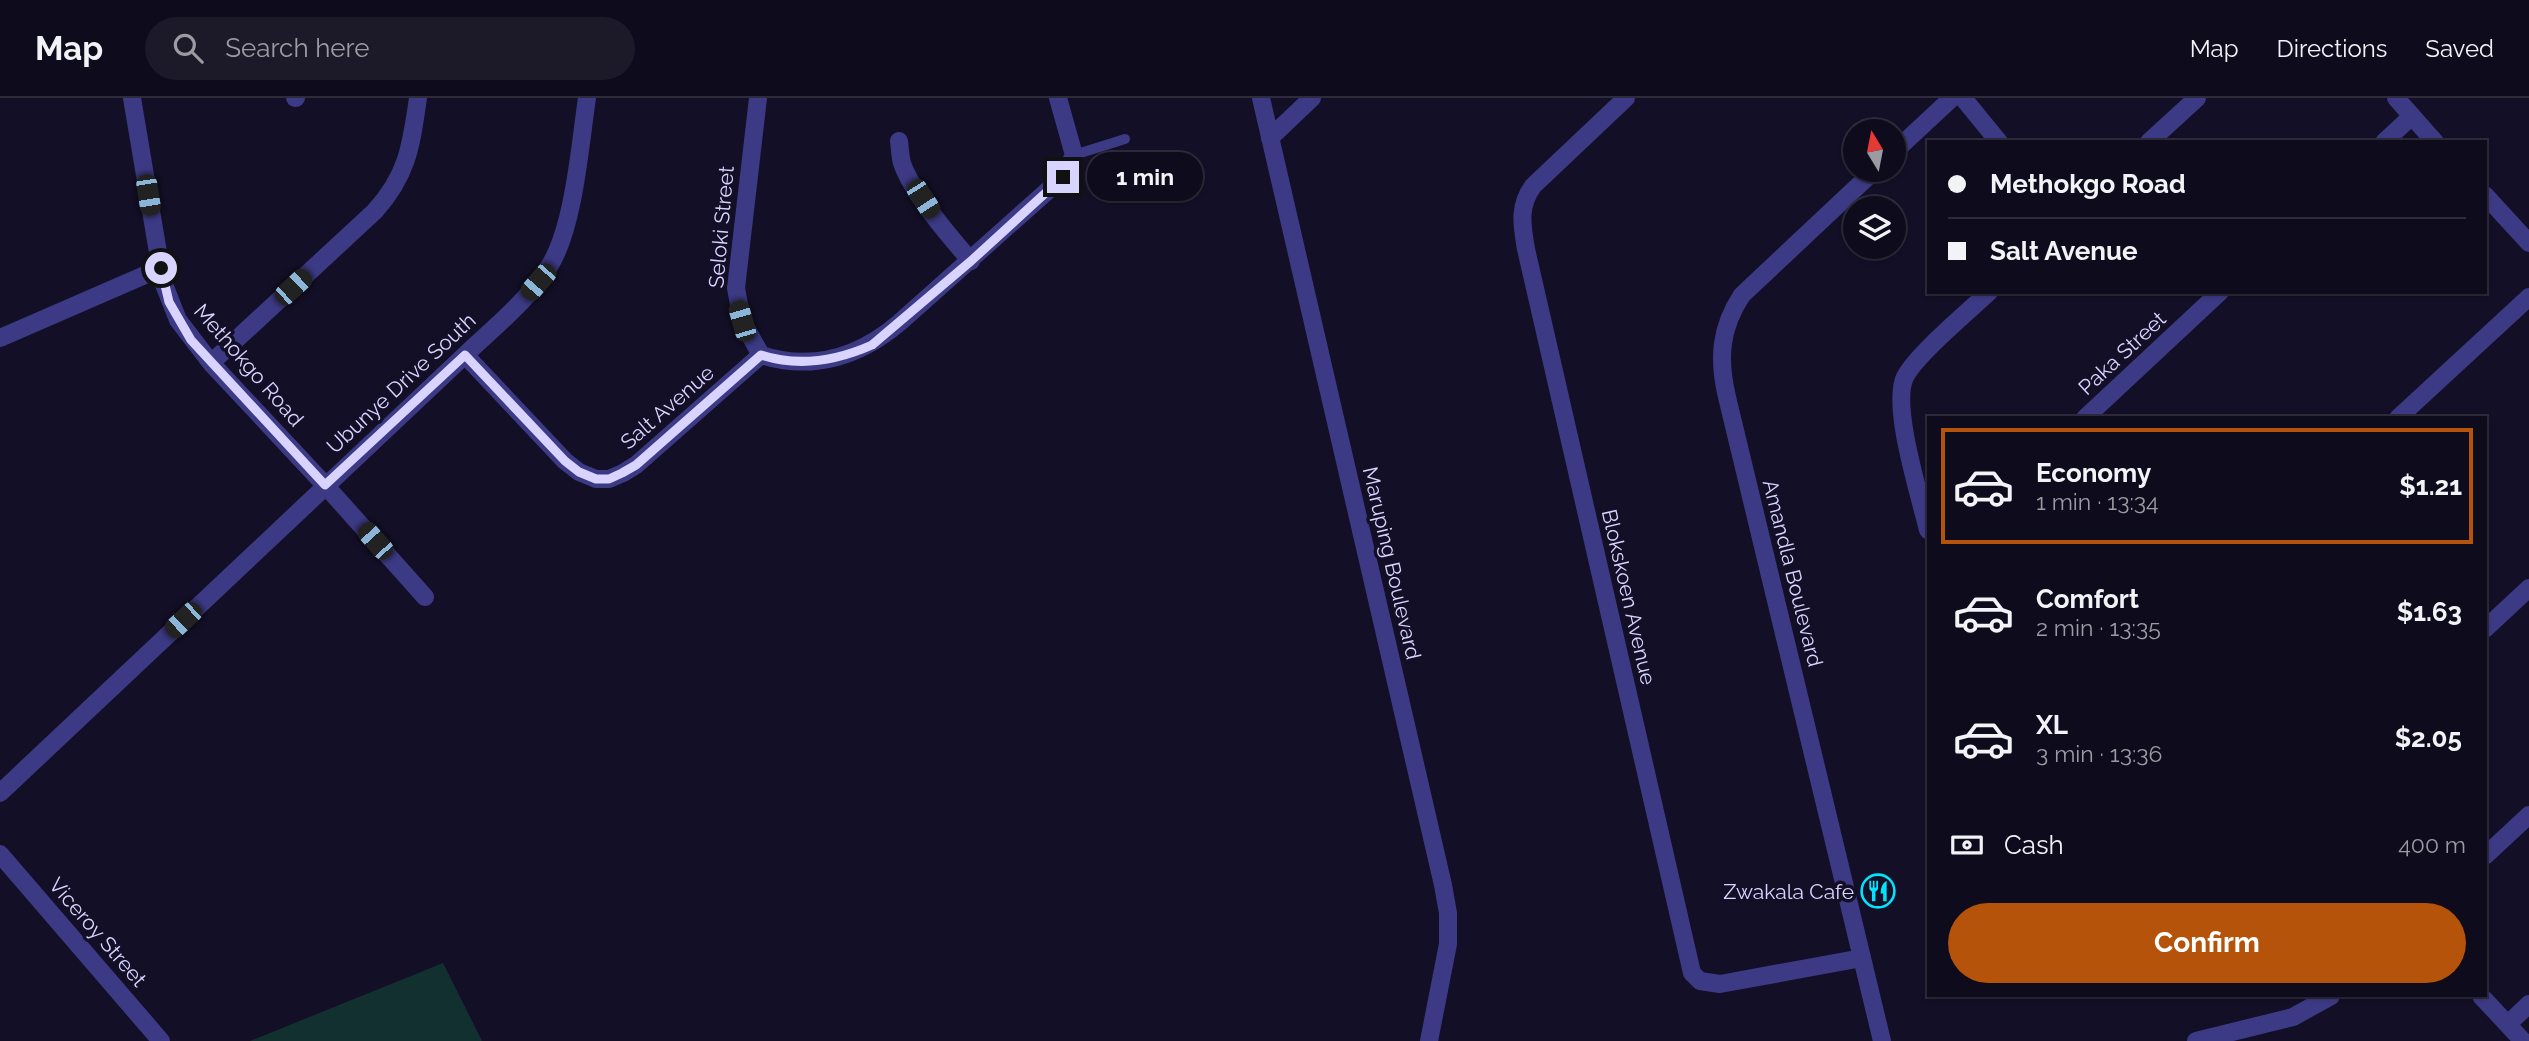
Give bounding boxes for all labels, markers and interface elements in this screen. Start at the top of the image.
search box [145,17,635,80]
text: Map [35,29,103,68]
icon: search [169,29,207,67]
text: Search here [225,33,370,63]
text: Map [2190,34,2239,63]
text: Directions [2277,34,2387,63]
text: Saved [2425,34,2494,63]
north arrow [1843,119,1906,182]
map controls [1843,119,1906,259]
callout: 1 min [1088,153,1203,202]
route end [1047,161,1079,193]
text: 1 min [1116,163,1174,190]
street label: Seloki Street [703,165,739,289]
text: Methokgo Road [1990,169,2186,199]
car [135,173,162,217]
car [903,176,944,222]
button: layers [1843,196,1906,259]
text: Salt Avenue [1990,236,2138,266]
route start [145,252,177,284]
car [517,259,560,305]
car [271,265,316,309]
car [727,298,758,344]
street label: Methokgo Road [189,299,309,431]
street label: Paka Street [2073,306,2171,400]
street label: Ubunye Drive South [321,308,481,458]
street label: Salt Avenue [615,360,719,454]
icon: car [1952,455,2015,518]
text: Economy [2036,458,2151,488]
street label: Maruping Boulevard [1358,464,1426,662]
text: $1.21 [2399,471,2462,501]
street label: Amandla Boulevard [1758,477,1828,669]
text: 1 min · 13:34 [2036,488,2159,515]
street label: Blokskoen Avenue [1597,507,1661,687]
car [354,518,397,564]
icon: car [1952,581,2015,644]
text: Comfort [2036,584,2139,614]
text: $1.63 [2397,597,2462,627]
car [161,598,206,642]
text: 2 min · 13:35 [2036,614,2161,641]
icon: car [1952,707,2015,770]
text: XL [2036,710,2068,740]
text: $2.05 [2395,723,2462,753]
text: 3 min · 13:36 [2036,740,2162,767]
icon: cash [1948,826,1986,864]
text: Cash [2004,830,2064,860]
text: 400 m [2398,831,2466,858]
street label: Viceroy Street [44,872,152,992]
restaurant icon: Zwakala Cafe [1859,872,1897,910]
place label: Zwakala Cafe [1723,879,1854,904]
button: Confirm [1948,903,2466,983]

